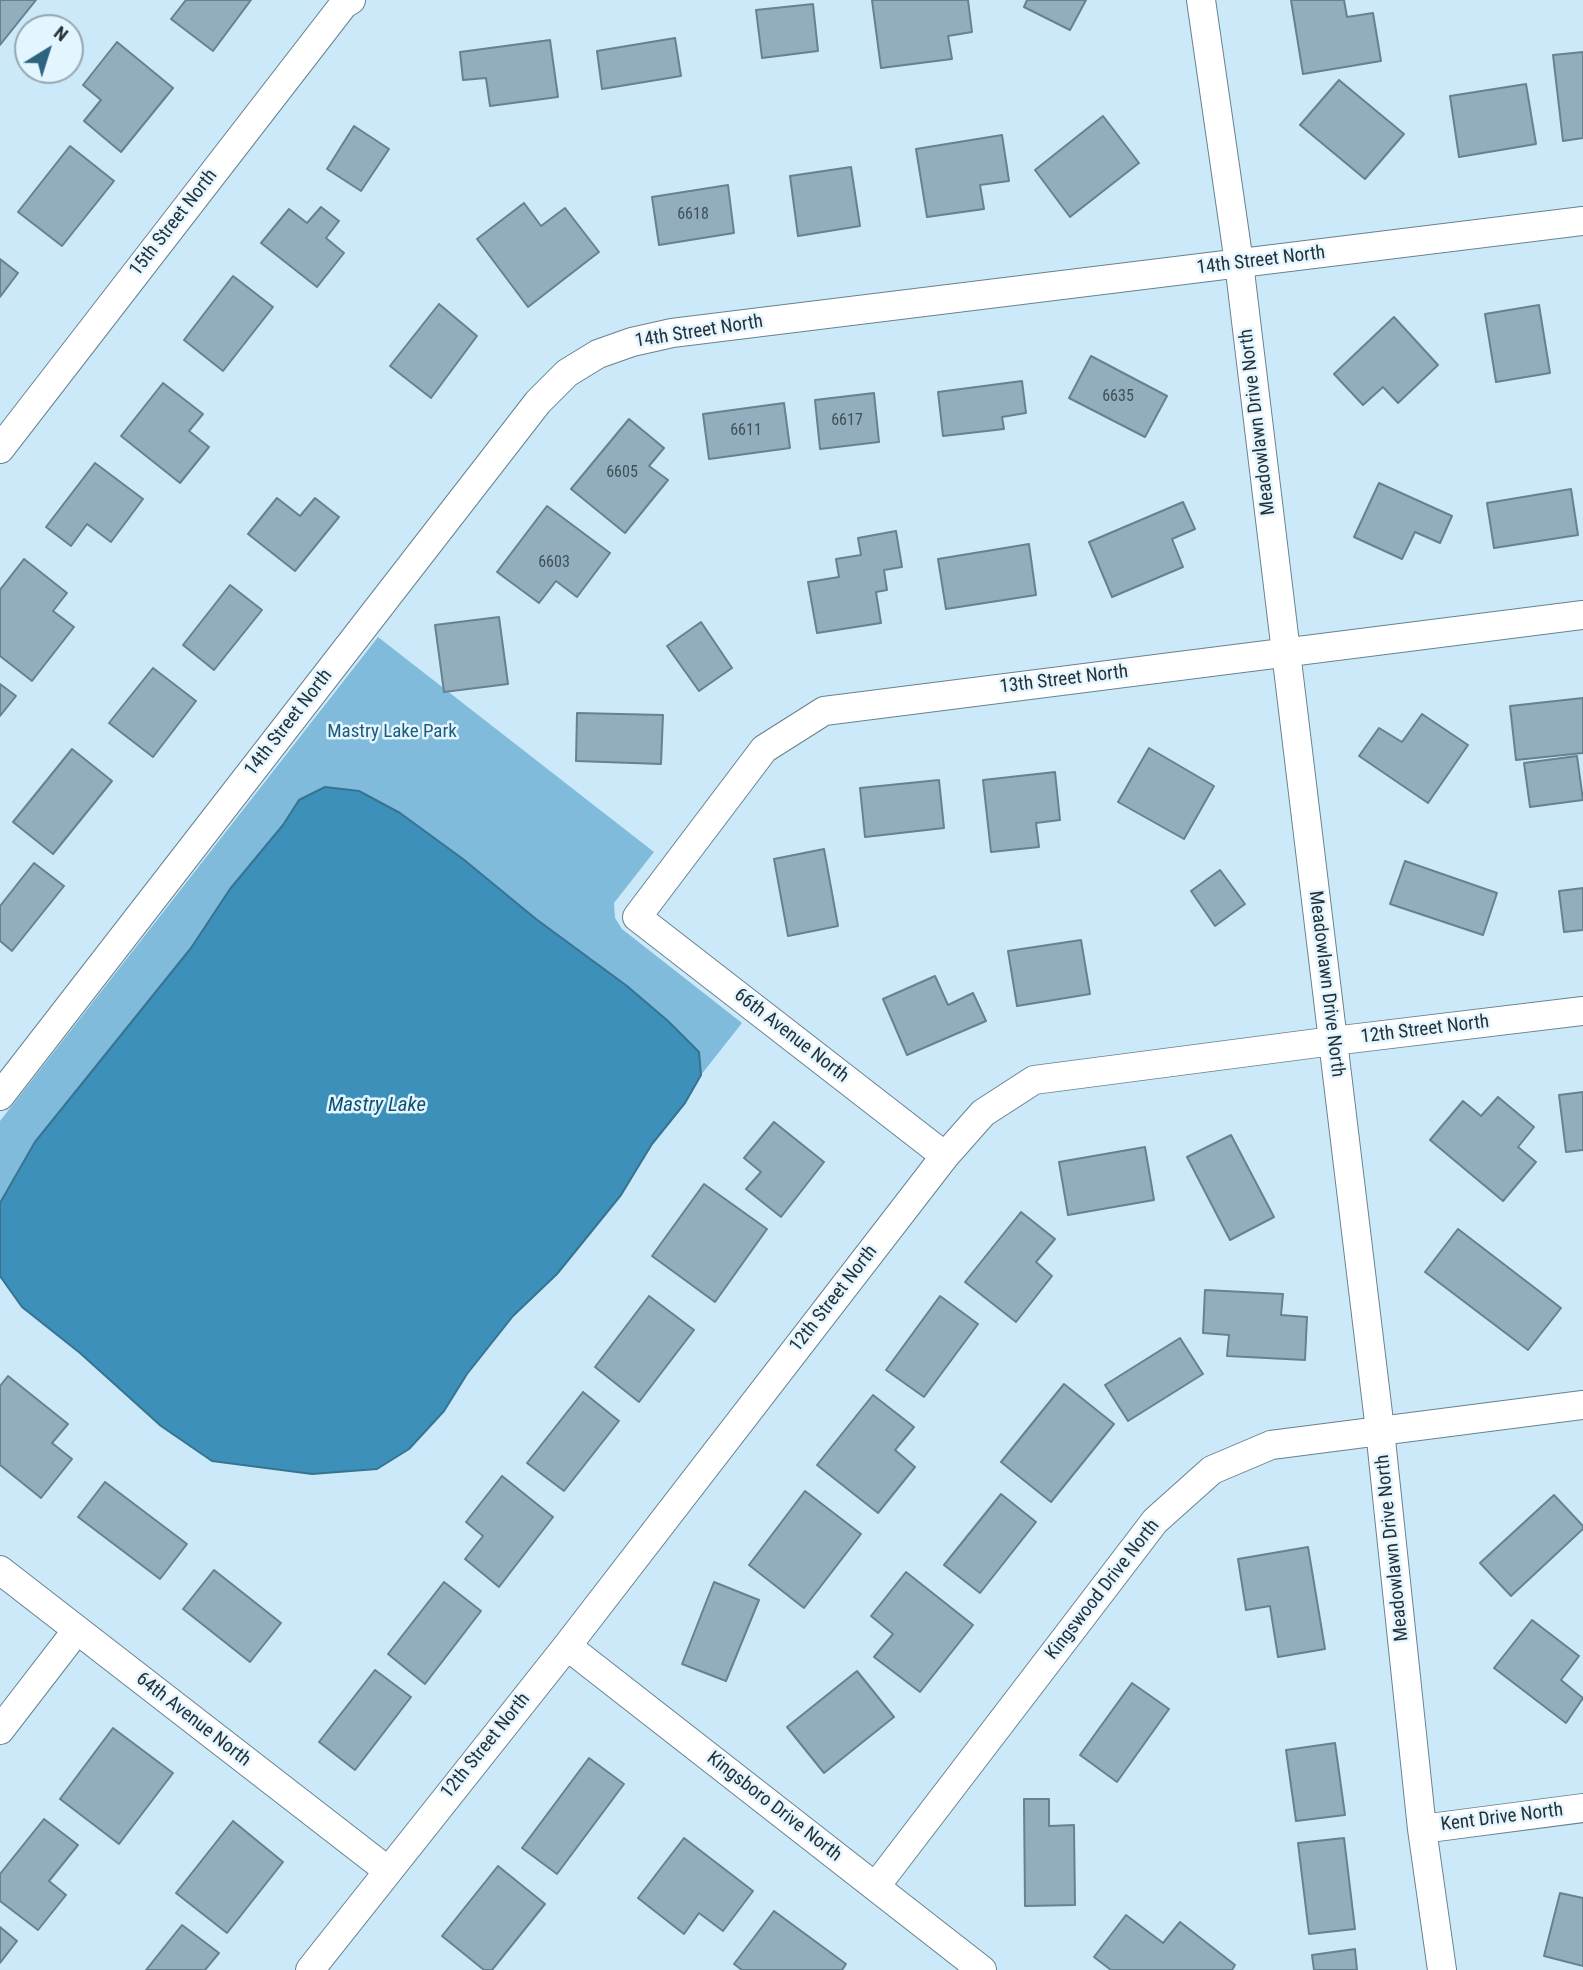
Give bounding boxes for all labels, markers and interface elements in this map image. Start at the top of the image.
north arrow [14,14,84,84]
text: N [49,21,73,46]
street label: 15th Street North [125,165,223,281]
house number: 6618 [677,205,709,225]
street label: 14th Street North [1196,242,1326,280]
street label: 14th Street North [633,311,765,353]
street label: Meadowlawn Drive North [1235,327,1281,517]
house number: 6635 [1102,387,1134,407]
house number: 6617 [831,411,863,431]
house number: 6611 [730,421,762,441]
house number: 6605 [606,463,638,483]
house number: 6603 [538,553,570,573]
street label: 13th Street North [999,661,1129,699]
street label: 14th Street North [240,665,338,781]
park label: Mastry Lake Park [327,721,457,743]
street label: Meadowlawn Drive North [1303,889,1349,1079]
street label: 66th Avenue North [729,984,853,1088]
street label: 12th Street North [1360,1011,1490,1049]
water label: Mastry Lake [328,1093,426,1119]
street label: 12th Street North [785,1241,883,1357]
street label: Meadowlawn Drive North [1372,1453,1414,1643]
street label: Kingswood Drive North [1041,1515,1165,1665]
street label: 64th Avenue North [131,1668,255,1772]
street label: 12th Street North [436,1689,536,1803]
street label: Kingsboro Drive North [702,1747,846,1867]
street label: Kent Drive North [1440,1799,1564,1837]

